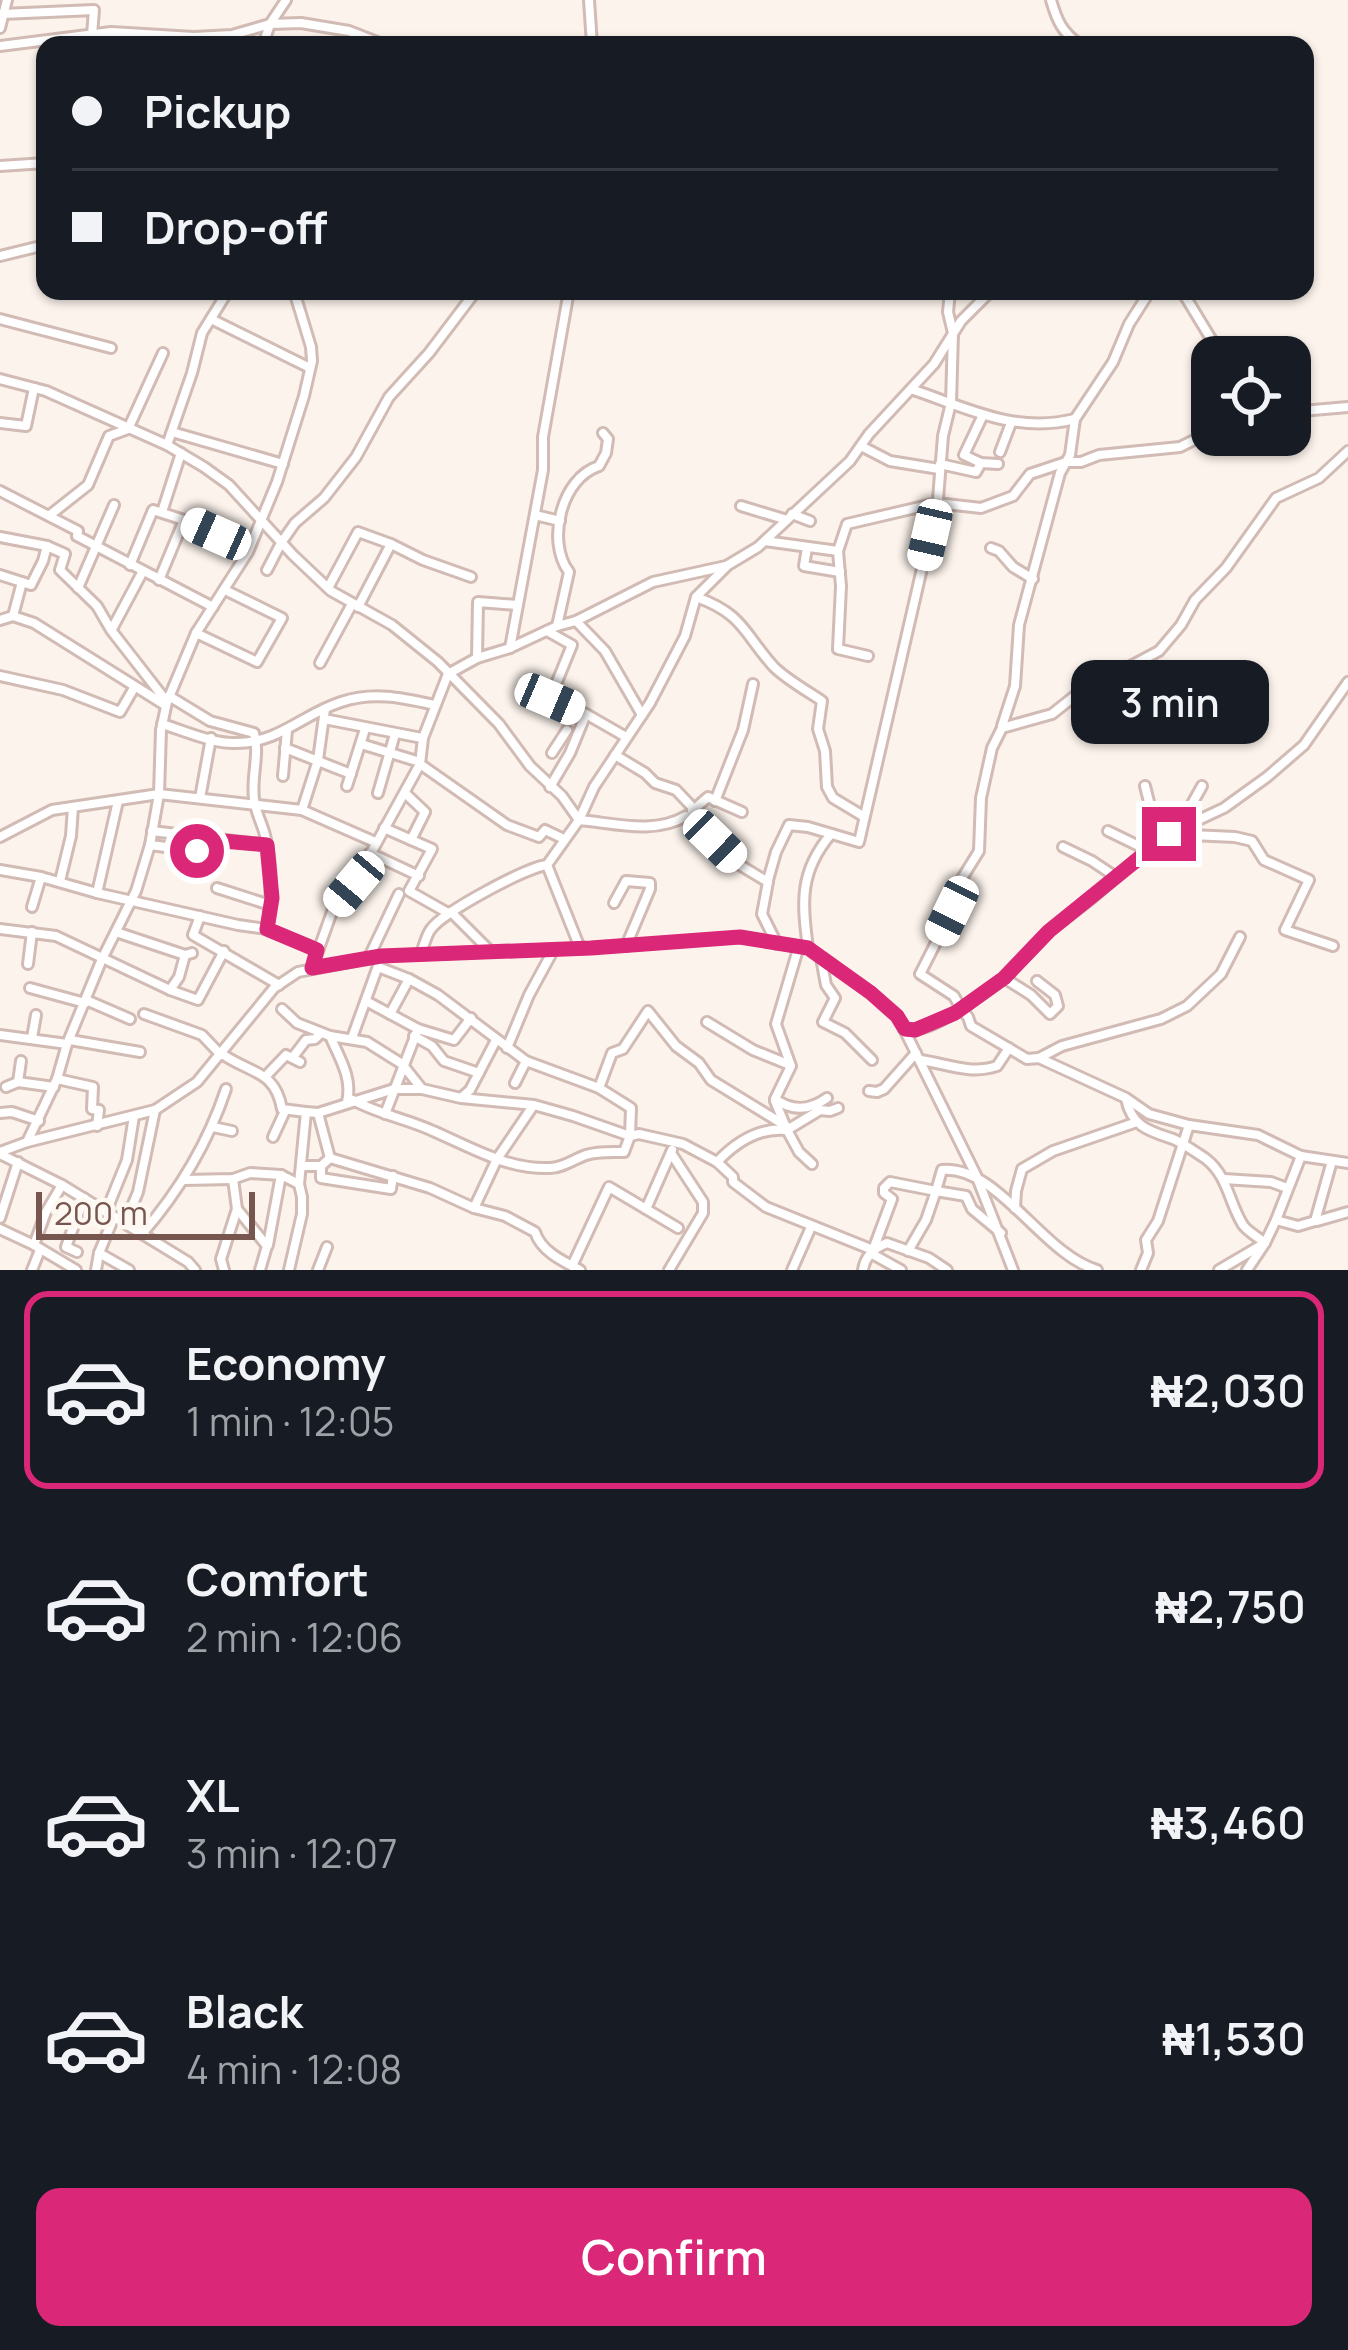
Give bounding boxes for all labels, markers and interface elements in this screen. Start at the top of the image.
text: Pickup [144,80,291,142]
text: Drop-off [144,196,327,258]
map controls [1191,336,1311,456]
button: locate [1191,336,1311,456]
car [904,496,956,574]
car [176,503,256,565]
callout: 3 min [1070,660,1268,744]
car [510,668,590,730]
text: 3 min [1121,675,1219,729]
car [677,803,753,879]
route end [1142,807,1196,861]
route start [170,824,224,878]
car [317,845,391,923]
car [920,871,984,951]
scale bar [36,1186,255,1239]
text: 200 m [54,1190,148,1235]
text: Economy [186,1332,386,1394]
icon: car [42,1336,150,1444]
text: ₦2,030 [1150,1359,1306,1421]
text: 1 min · 12:05 [186,1394,394,1448]
text: Comfort [186,1548,369,1610]
icon: car [42,1552,150,1660]
text: ₦2,750 [1155,1575,1306,1637]
text: 2 min · 12:06 [186,1610,403,1664]
text: XL [186,1764,240,1826]
icon: car [42,1768,150,1876]
text: ₦3,460 [1151,1791,1306,1853]
text: 3 min · 12:07 [186,1826,398,1880]
text: Black [186,1980,303,2042]
icon: car [42,1984,150,2092]
text: ₦1,530 [1162,2007,1306,2069]
text: 4 min · 12:08 [186,2042,402,2096]
button: Confirm [36,2188,1312,2326]

